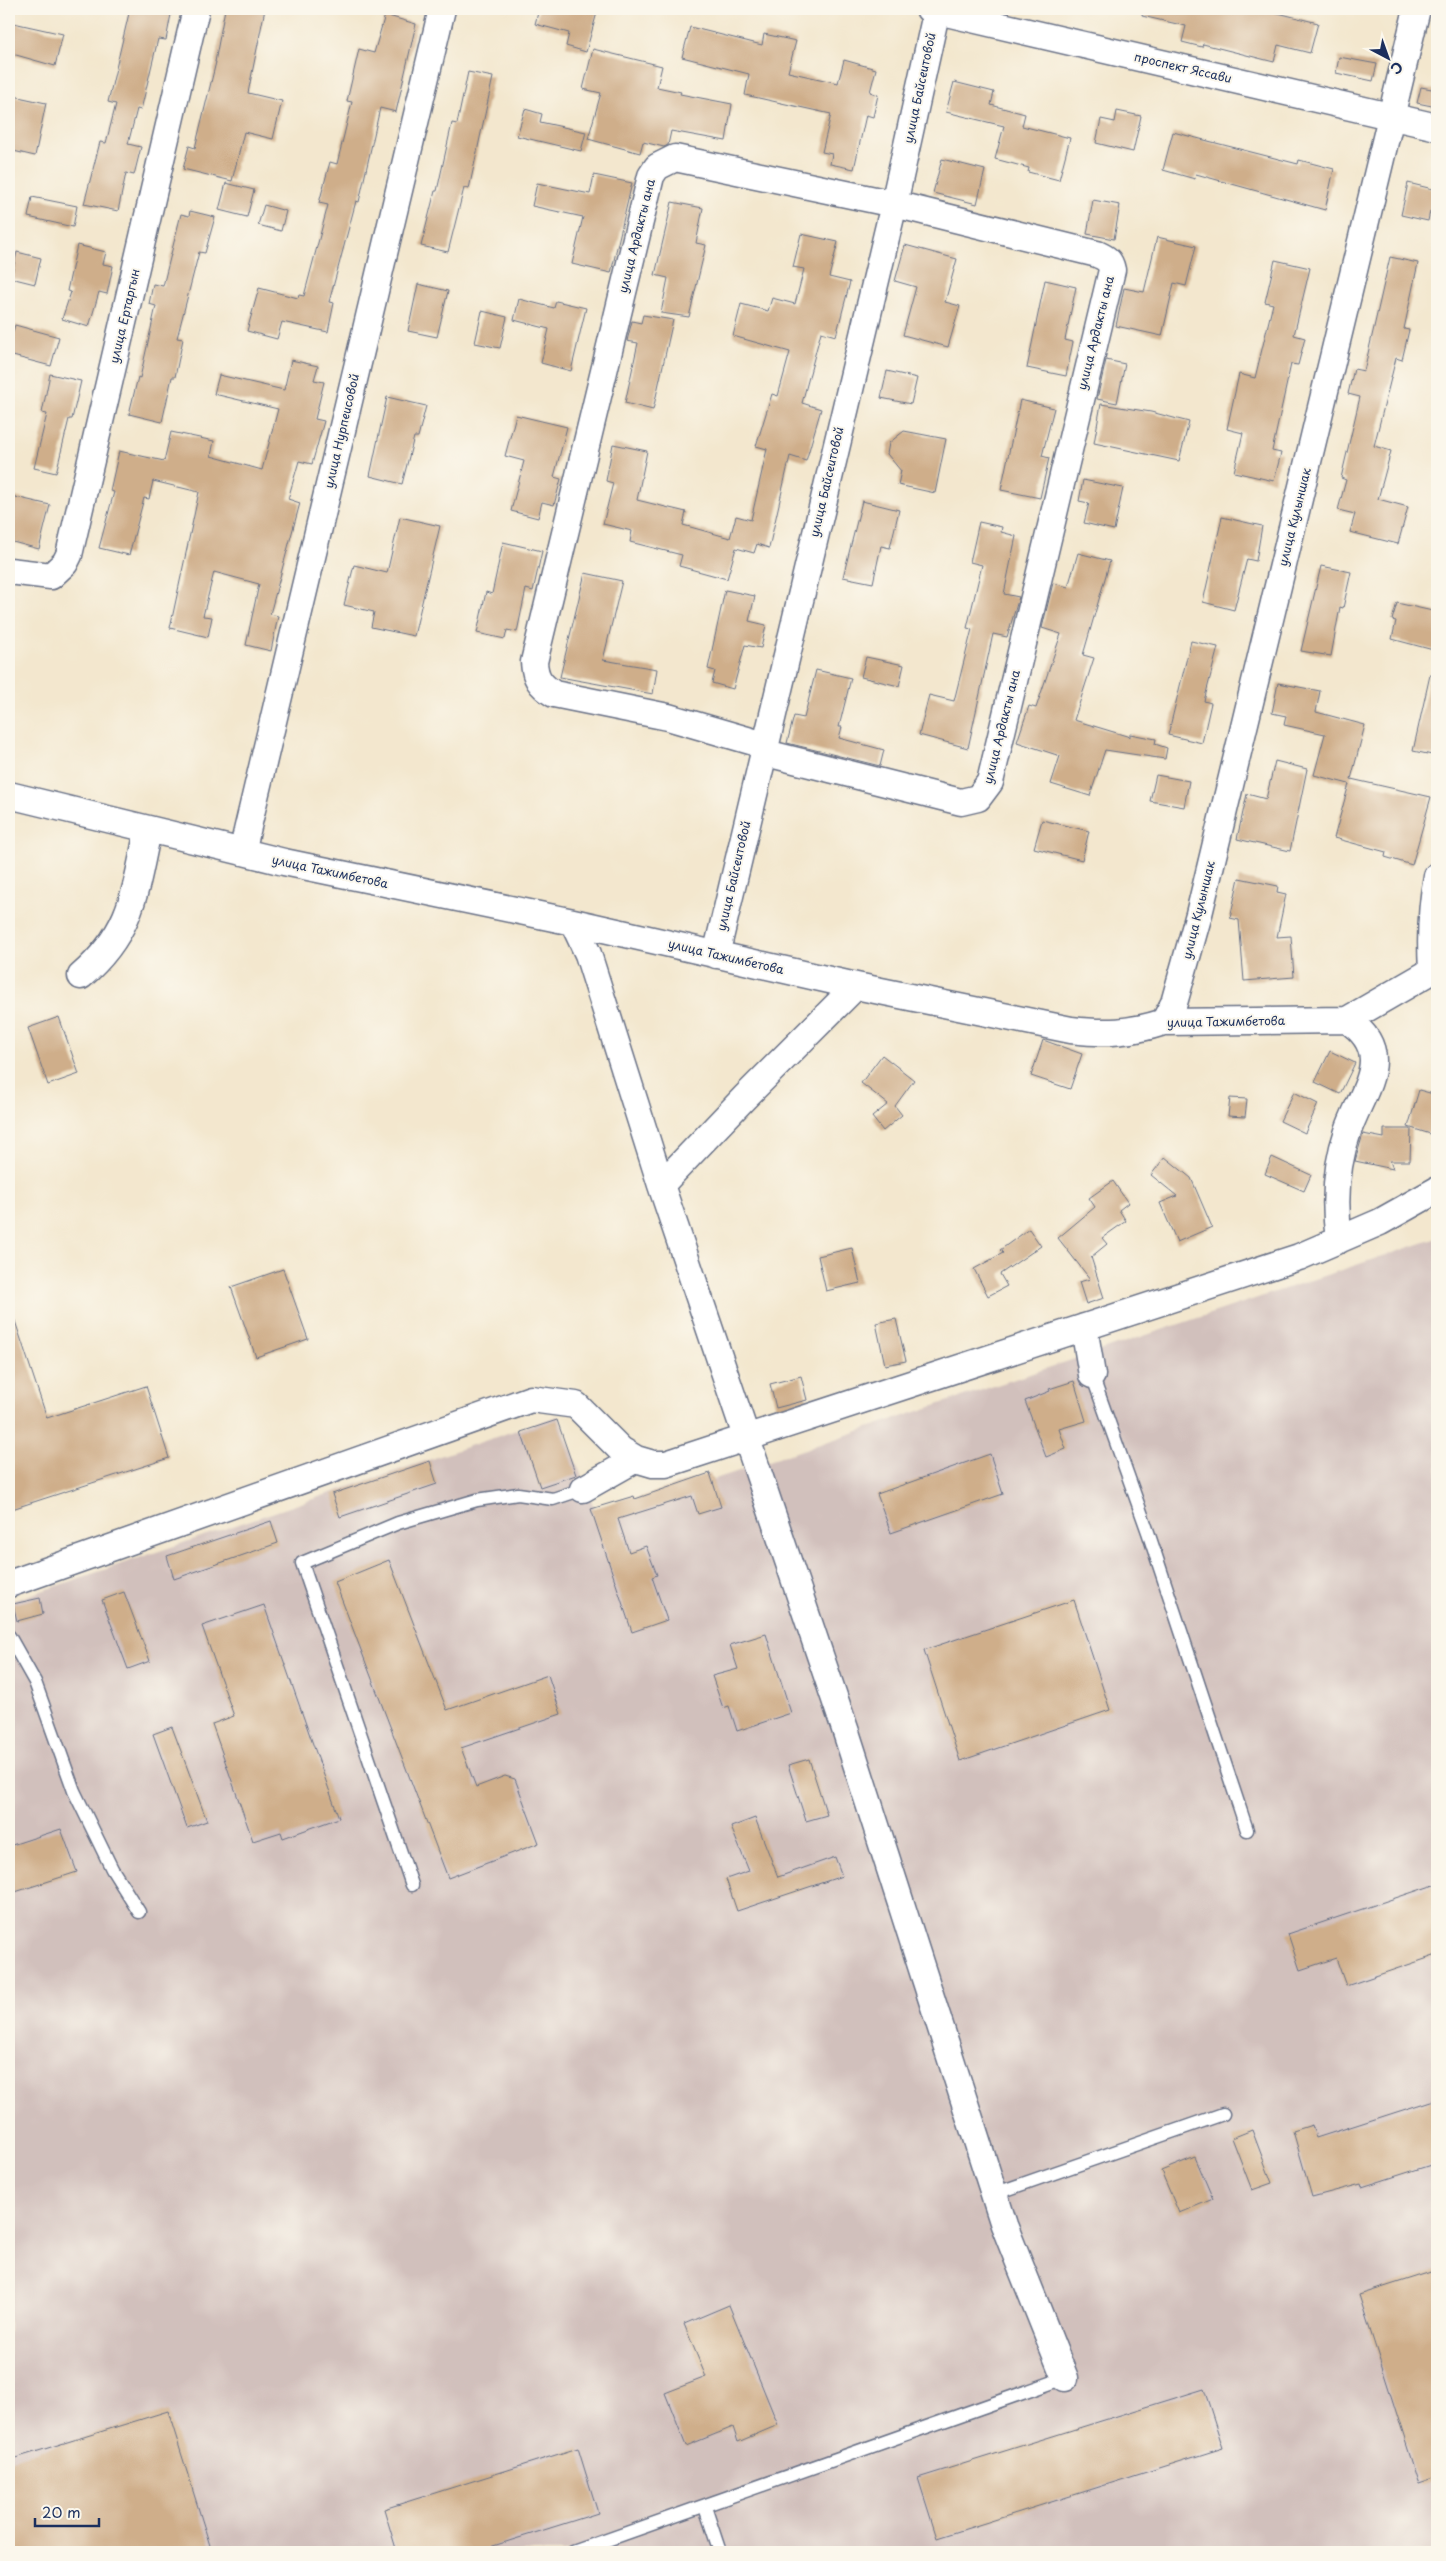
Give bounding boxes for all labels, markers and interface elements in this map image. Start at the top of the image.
street label: улица Байсеитовой [899,31,940,145]
north arrow [1364,32,1414,82]
street label: проспект Яссави [1133,47,1234,87]
text: С [1386,57,1408,80]
street label: улица Ардакты ана [613,176,659,295]
street label: улица Ертаргын [104,267,144,365]
street label: улица Ардакты ана [1072,273,1118,392]
street label: улица Нурпеисовой [319,372,363,490]
street label: улица Байсеитовой [805,425,847,539]
street label: улица Кулыншак [1273,465,1315,568]
street label: улица Ардакты ана [978,667,1024,786]
street label: улица Байсеитовой [712,819,754,933]
street label: улица Тажимбетова [270,850,390,892]
street label: улица Кулыншак [1177,858,1219,961]
street label: улица Тажимбетова [667,934,786,978]
street label: улица Тажимбетова [1167,1011,1286,1031]
scale bar [35,2496,99,2528]
text: 20 m [42,2500,81,2523]

